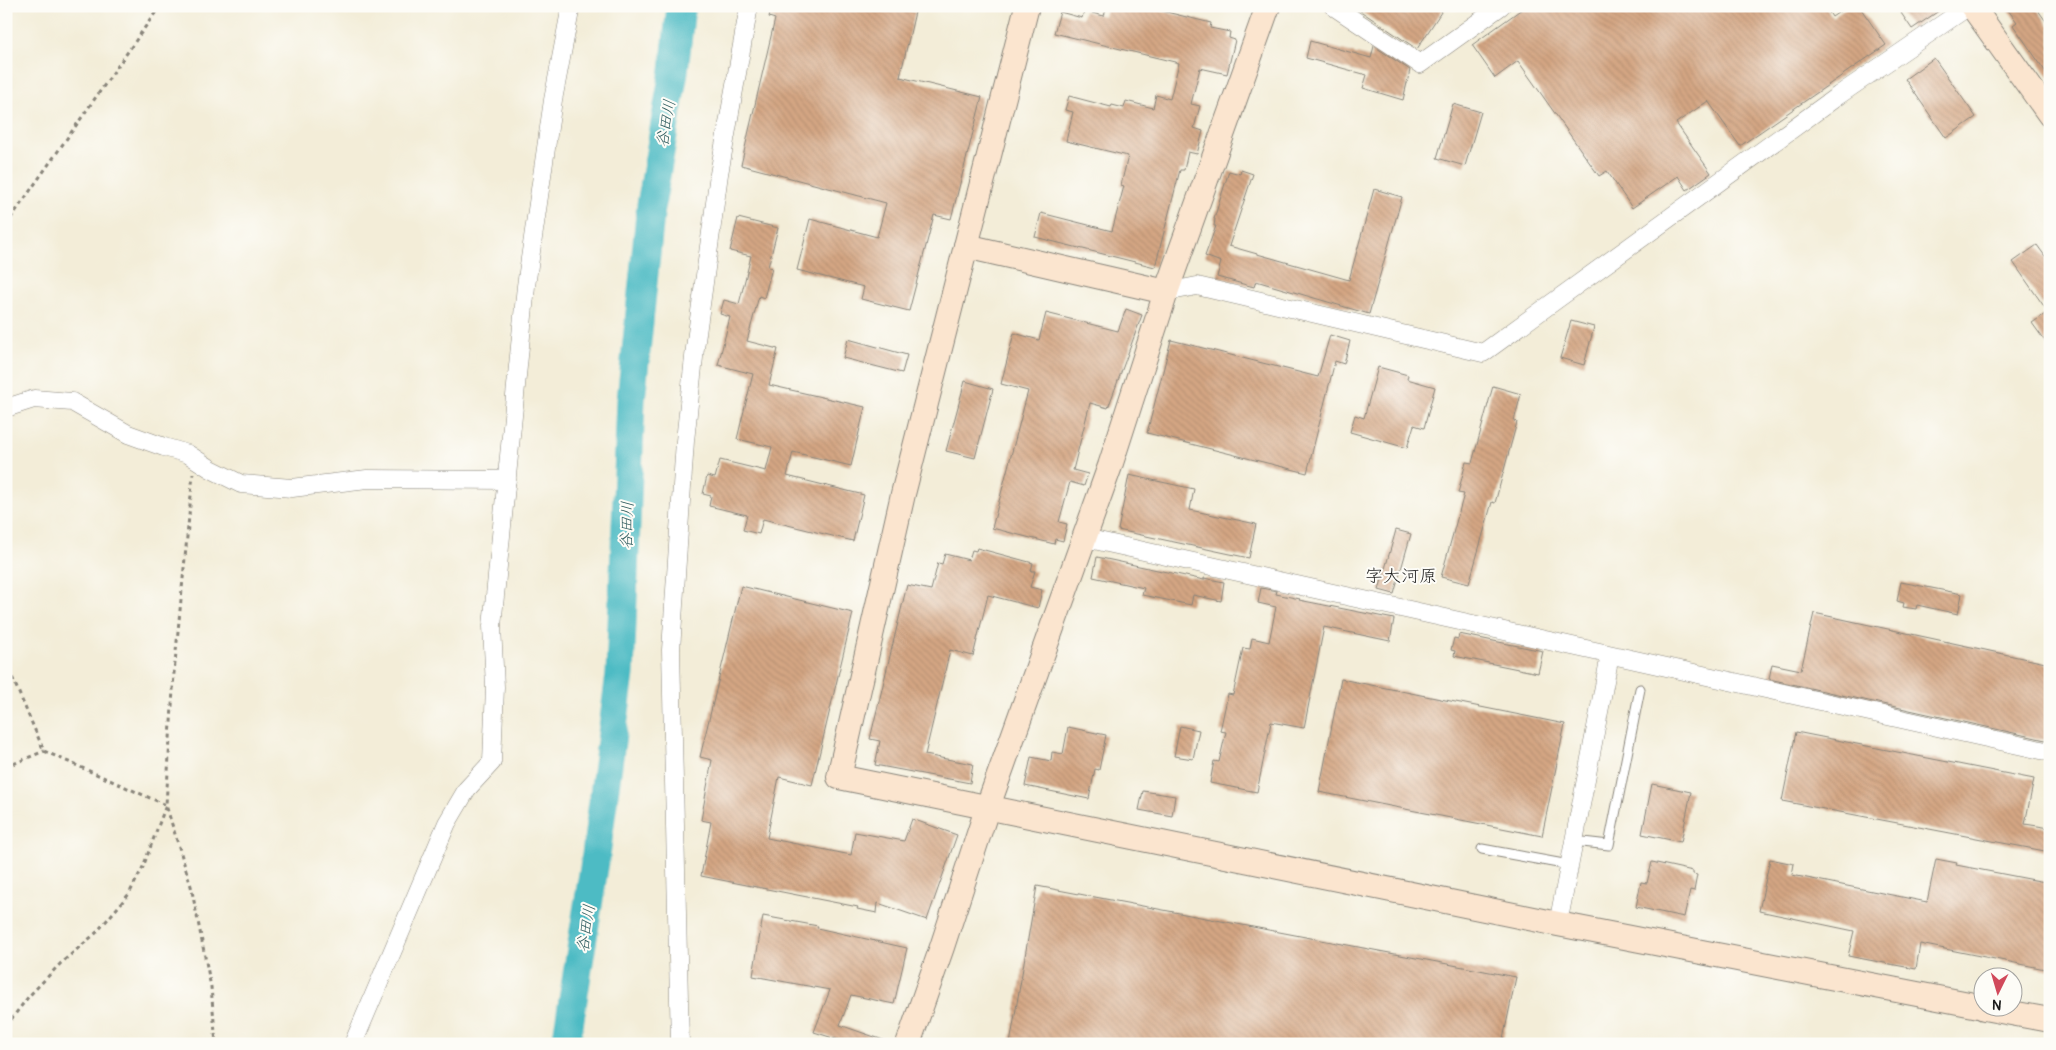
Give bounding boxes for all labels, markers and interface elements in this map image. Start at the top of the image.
water label: 谷田川 [652,98,680,149]
water label: 谷田川 [616,501,638,549]
district label: 字大河原 [1365,565,1437,588]
water label: 谷田川 [572,903,600,953]
north arrow [1974,968,2024,1018]
text: N [1991,996,2002,1013]

